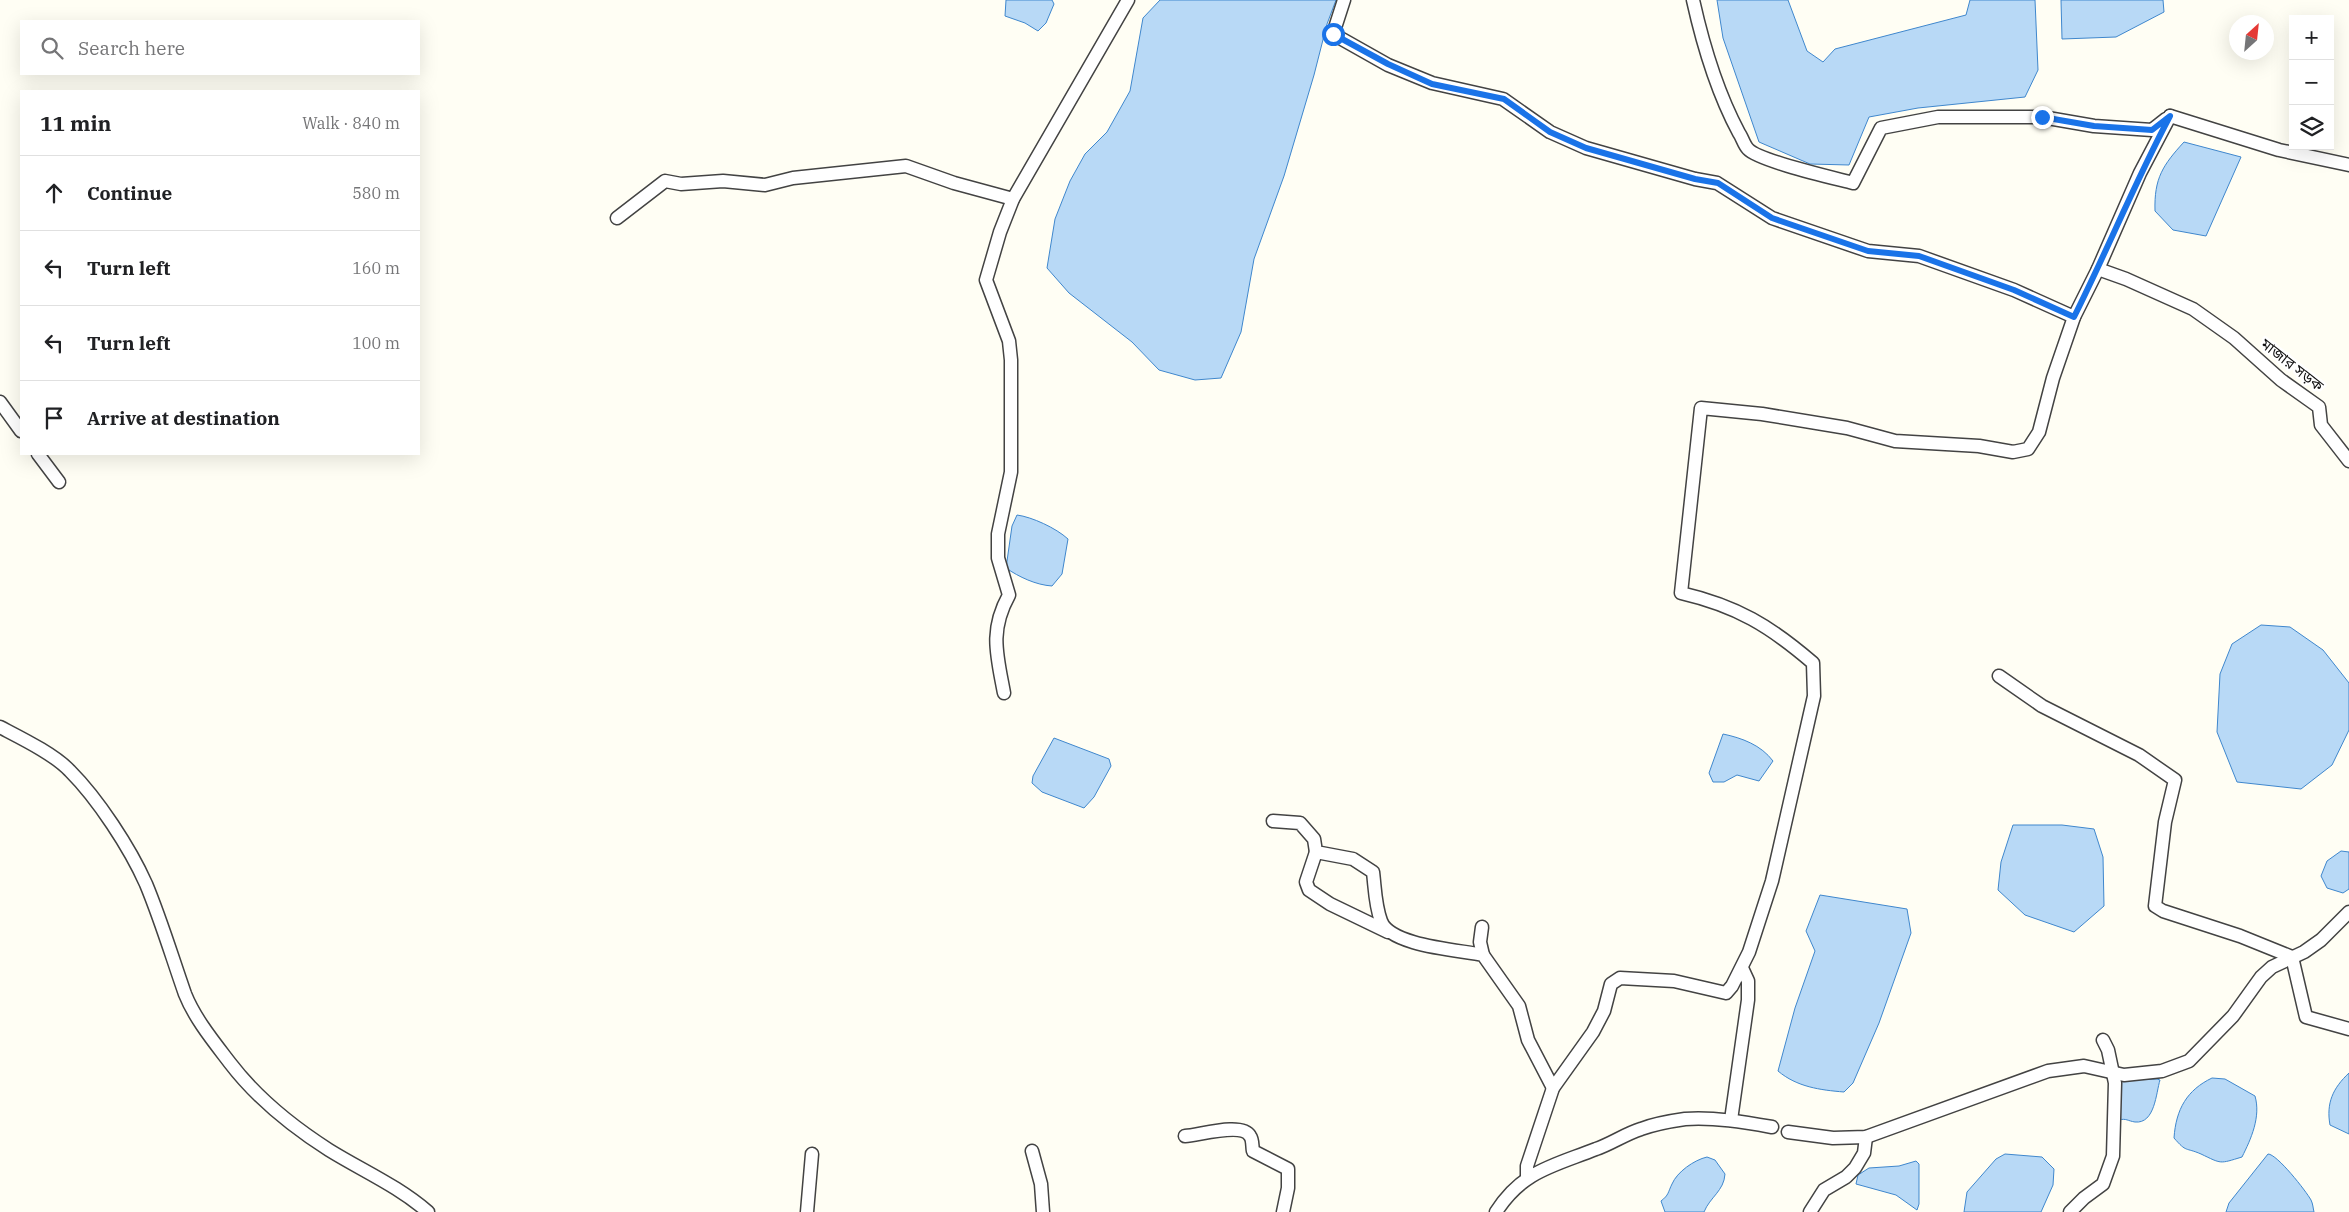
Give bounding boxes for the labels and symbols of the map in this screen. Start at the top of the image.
north arrow [2229,15,2274,60]
route start [1322,23,1345,46]
route end [2031,106,2054,129]
street label: মাজার সড়ক [2256,334,2328,396]

